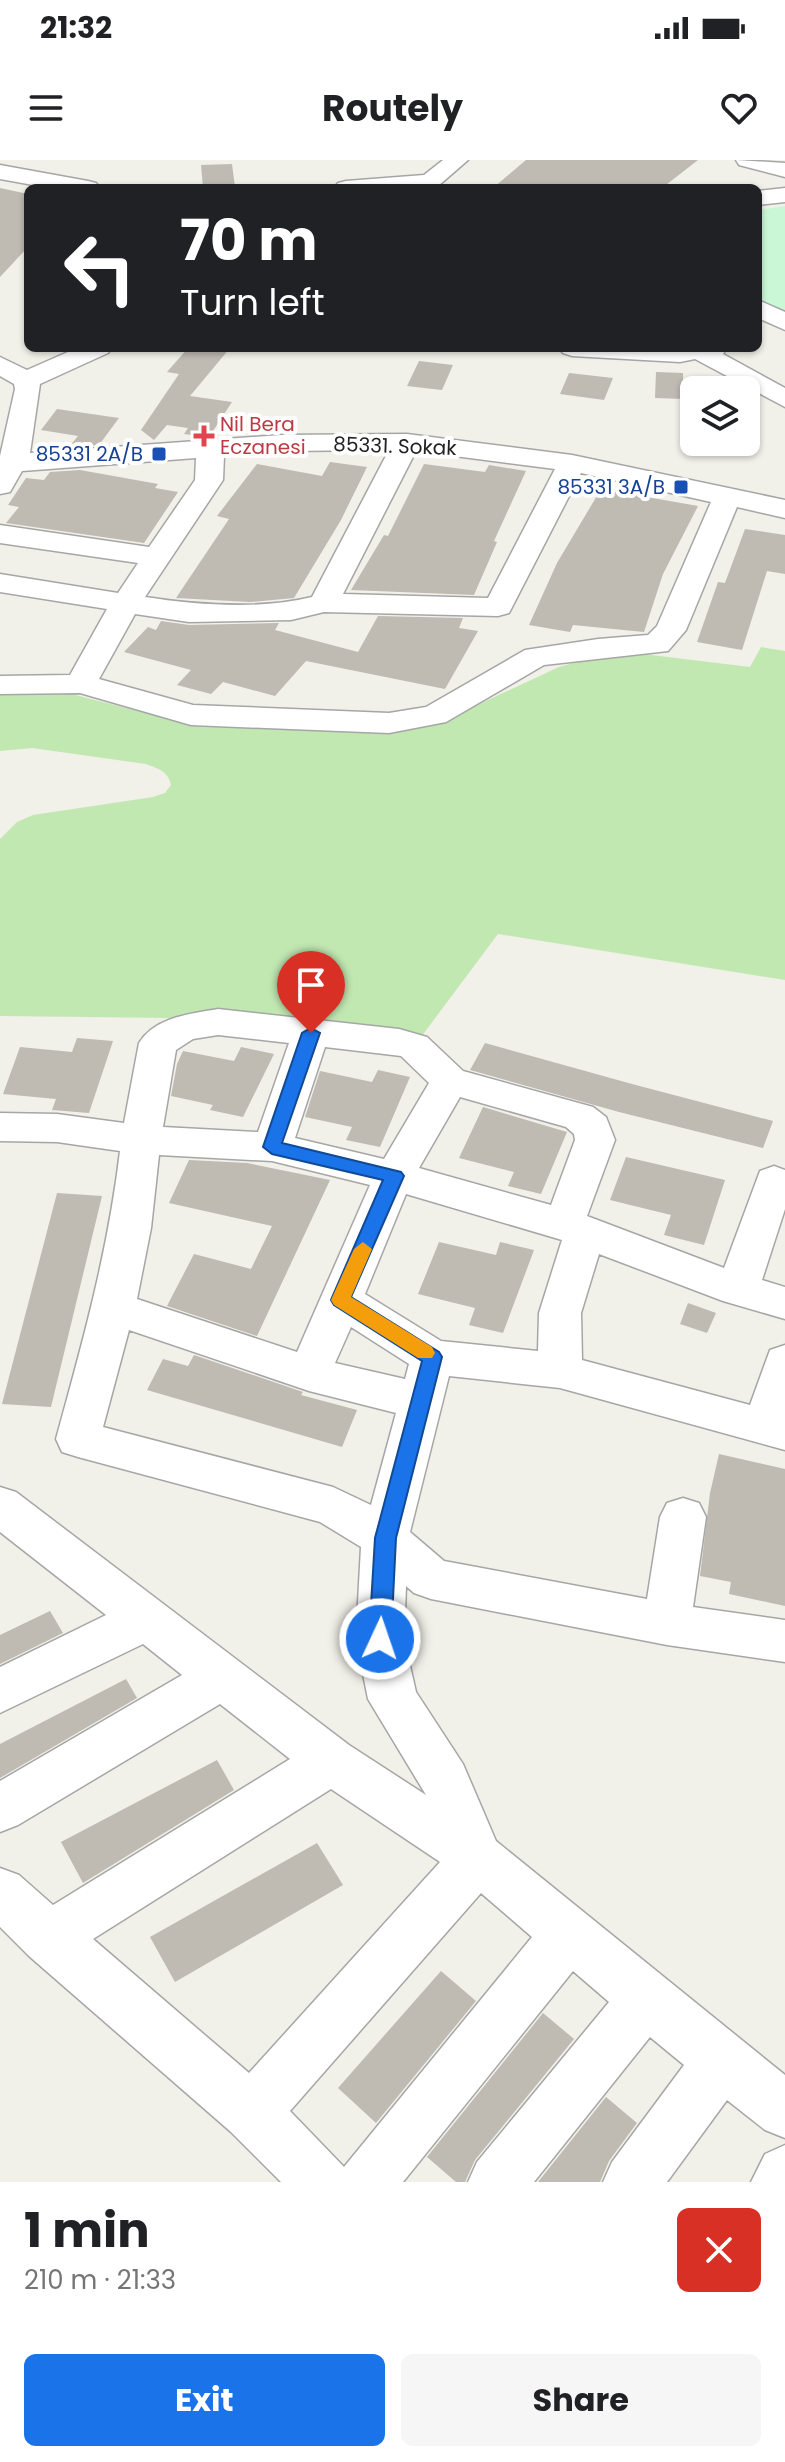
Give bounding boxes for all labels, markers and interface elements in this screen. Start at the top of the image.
text: 21:32 [40,6,112,49]
text: Routely [322,83,463,134]
icon: menu [24,86,68,130]
icon: heart [717,86,761,130]
text: 70 m [180,201,318,280]
icon: left [48,216,152,320]
text: Turn left [180,277,325,328]
map controls [680,376,760,456]
button: layers [680,376,760,456]
place label: Nil Bera Eczanesi [220,410,306,461]
marker: Nil Bera Eczanesi [195,427,213,445]
street label: 85331. Sokak [333,430,458,462]
place label: 85331 2A/B [36,440,143,468]
marker: 85331 2A/B [150,445,168,463]
place label: 85331 3A/B [557,473,665,501]
marker: 85331 3A/B [672,478,690,496]
pin [277,951,345,1033]
icon: arrive [289,963,333,1007]
position arrow [338,1597,422,1681]
text: 1 min [24,2197,150,2264]
button: close [677,2208,761,2292]
text: 210 m · 21:33 [24,2262,176,2298]
button: Exit [24,2354,385,2446]
button: Share [401,2354,761,2446]

